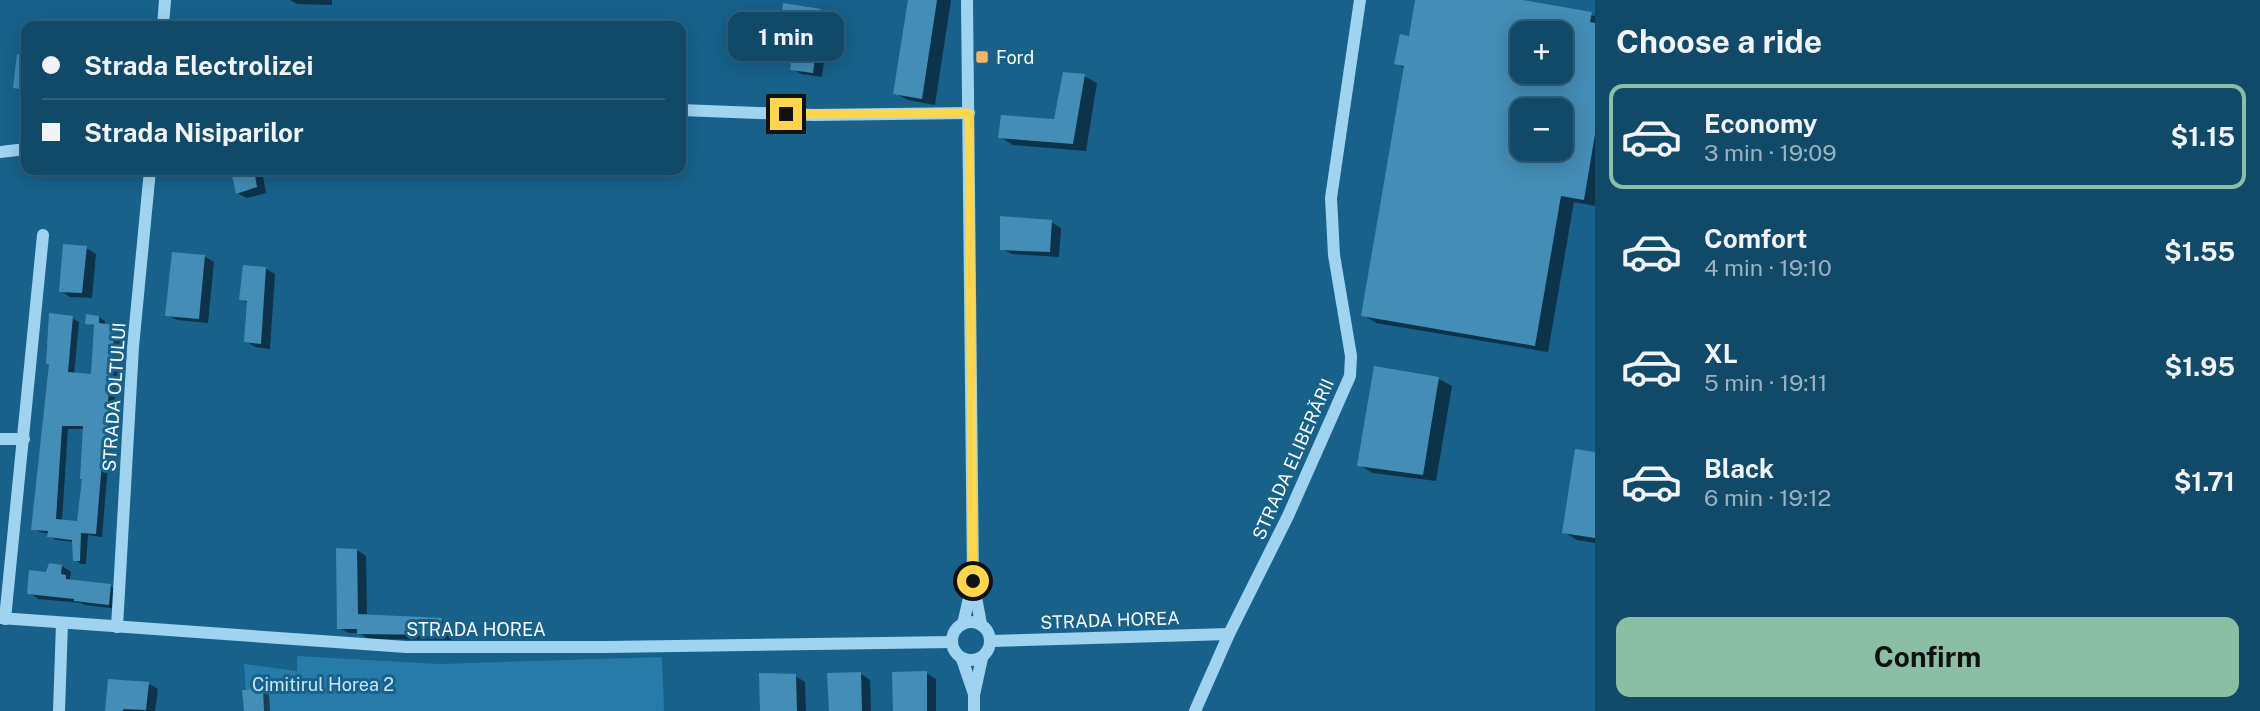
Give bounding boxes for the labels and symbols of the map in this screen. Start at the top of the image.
callout: 1 min [728,12,844,61]
place label: Ford [996,47,1034,68]
marker: Ford [974,49,990,65]
route end [770,98,802,130]
street label: STRADA OLTULUI [98,322,130,472]
street label: STRADA ELIBERĂRII [1248,375,1338,543]
route start [957,565,989,597]
street label: STRADA HOREA [1040,607,1180,633]
street label: STRADA HOREA [406,619,546,640]
park label: Cimitirul Horea 2 [252,674,394,695]

